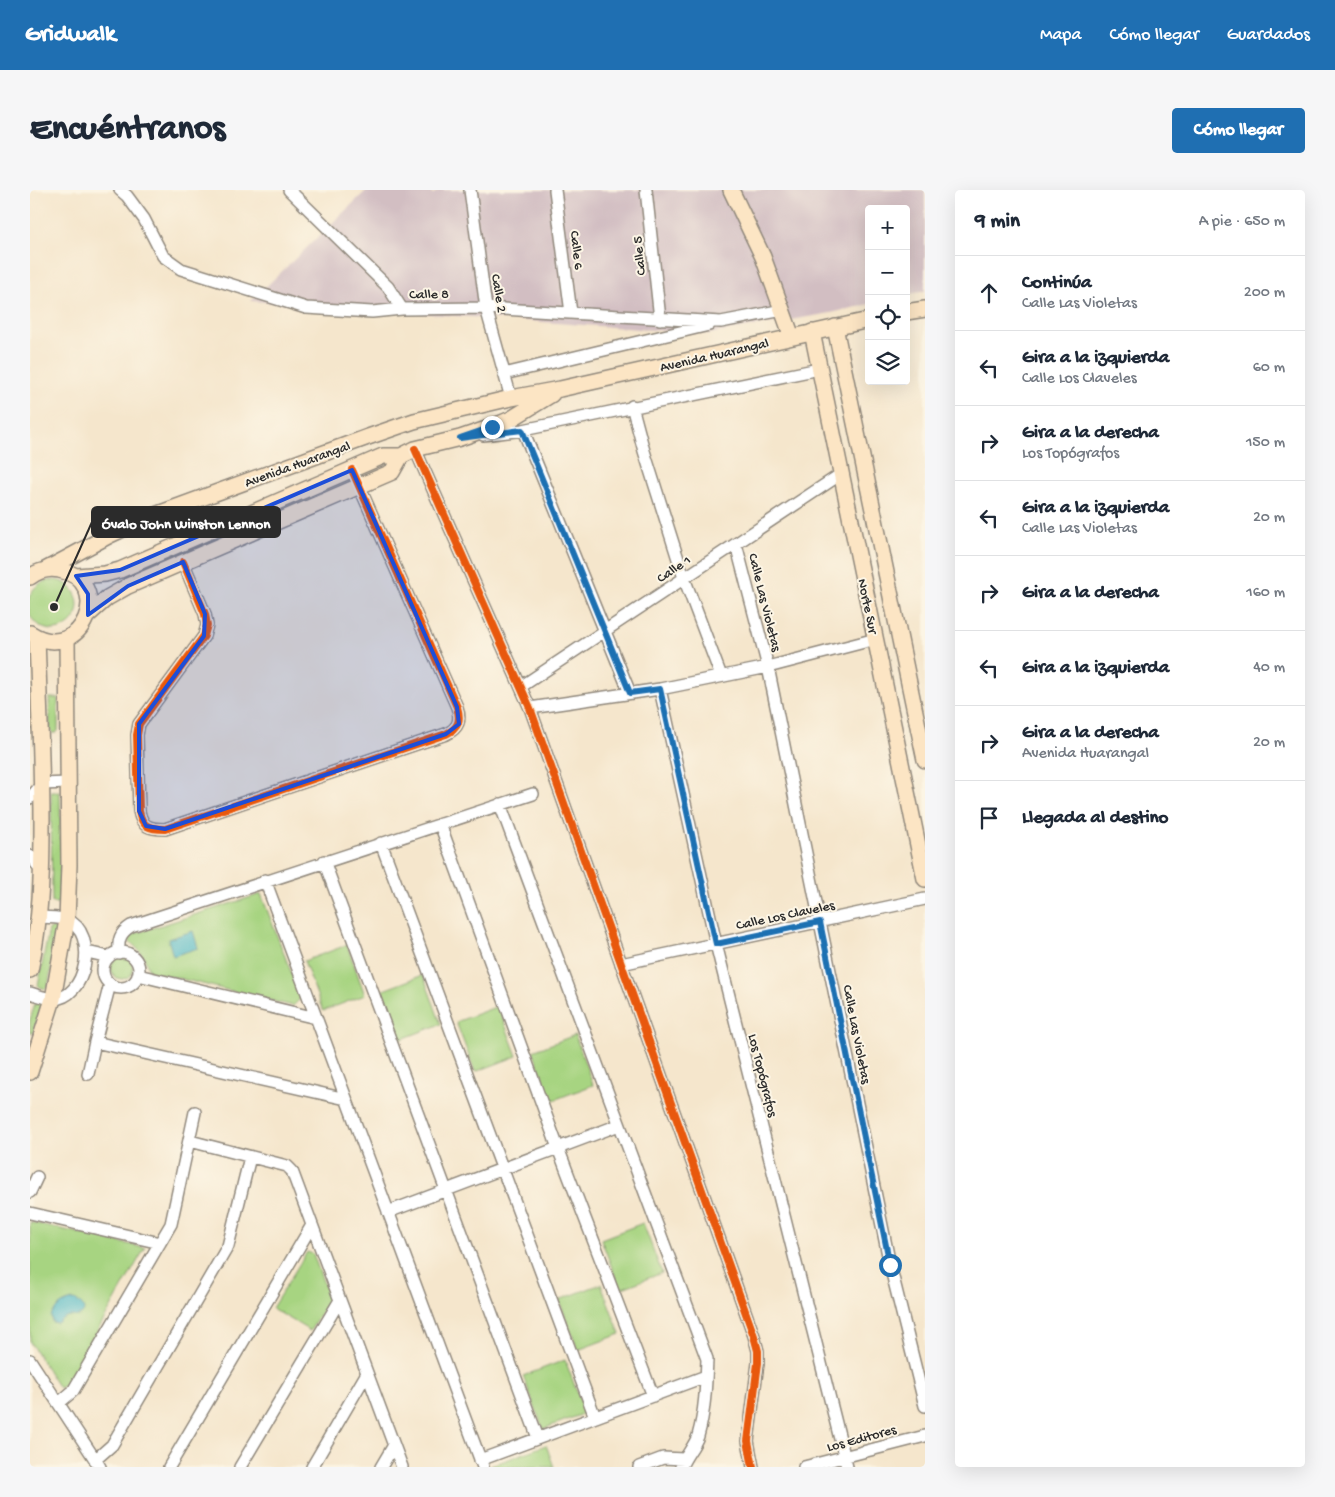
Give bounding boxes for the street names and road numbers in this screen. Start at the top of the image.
street label: Calle 6 [565,230,586,272]
street label: Calle 5 [630,235,651,276]
street label: Calle 2 [486,273,509,314]
street label: Calle 8 [409,287,449,304]
street label: Avenida Huarangal [658,336,771,377]
street label: Avenida Huarangal [243,438,353,492]
street label: Calle 1 [654,552,695,588]
street label: Calle Las Violetas [743,552,784,654]
street label: Norte Sur [852,578,881,637]
street label: Calle Los Claveles [735,898,837,935]
street label: Calle Las Violetas [838,984,874,1086]
street label: Los Topógrafos [743,1032,780,1120]
street label: Los Editores [825,1422,899,1457]

